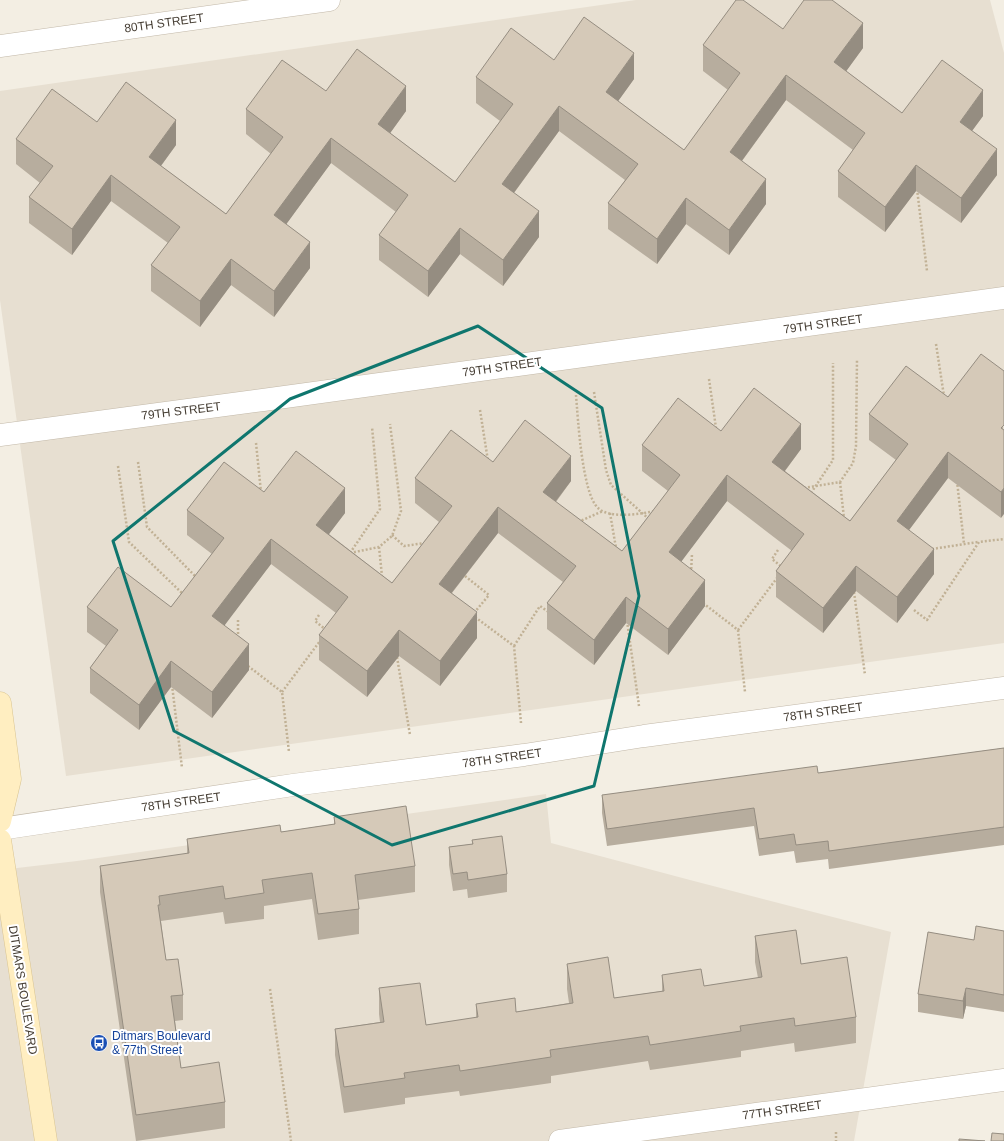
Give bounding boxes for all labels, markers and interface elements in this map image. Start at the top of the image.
street label: 80TH STREET [123,10,205,35]
street label: 79TH STREET [782,311,864,336]
street label: 79TH STREET [461,354,543,379]
street label: 79TH STREET [140,399,222,423]
street label: 78TH STREET [782,699,864,724]
street label: 78TH STREET [461,745,543,770]
street label: 78TH STREET [140,789,222,814]
street label: DITMARS BOULEVARD [6,924,40,1056]
place label: Ditmars Boulevard & 77th Street [112,1029,211,1057]
bus stop icon: Ditmars Boulevard & 77th Street [89,1033,109,1053]
street label: 77TH STREET [741,1097,823,1122]

